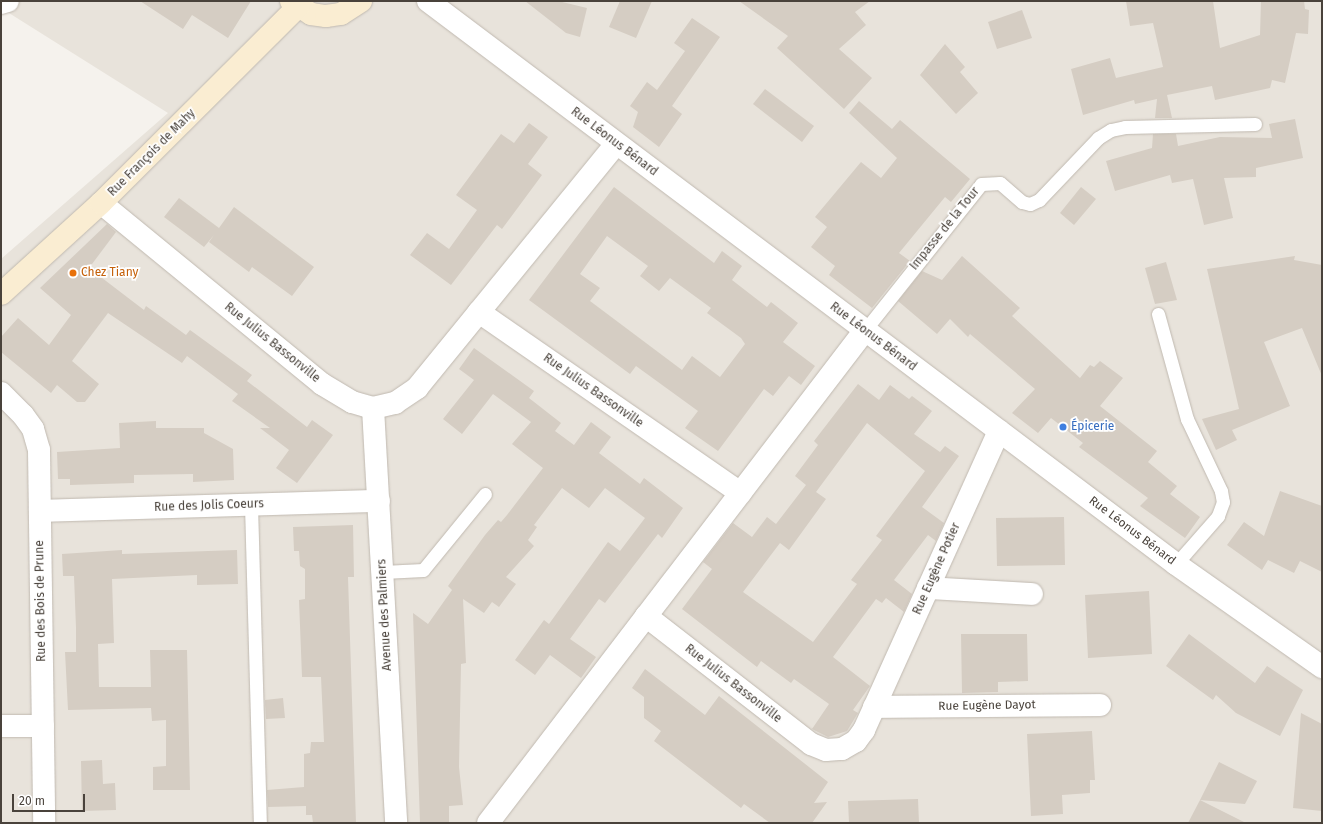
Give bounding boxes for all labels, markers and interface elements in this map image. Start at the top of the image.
street label: Rue Léonus Bénard [568,105,660,179]
street label: Rue François de Mahy [105,106,199,200]
street label: Impasse de la Tour [907,185,983,273]
place label: Chez Tiany [81,266,138,280]
marker: Chez Tiany [68,268,78,278]
street label: Rue Julius Bassonville [221,300,323,386]
street label: Rue Léonus Bénard [827,300,919,374]
street label: Rue Julius Bassonville [540,351,646,431]
place label: Épicerie [1071,420,1114,434]
marker: Épicerie [1058,422,1068,432]
street label: Rue Léonus Bénard [1086,494,1178,568]
street label: Rue des Jolis Coeurs [154,497,264,515]
street label: Rue Eugène Potier [910,521,964,617]
street label: Rue des Bois de Prune [33,540,49,662]
street label: Avenue des Palmiers [375,559,395,671]
street label: Rue Julius Bassonville [682,642,784,726]
street label: Rue Eugène Dayot [938,698,1036,714]
scale bar [14,786,87,812]
text: 20 m [19,794,45,808]

